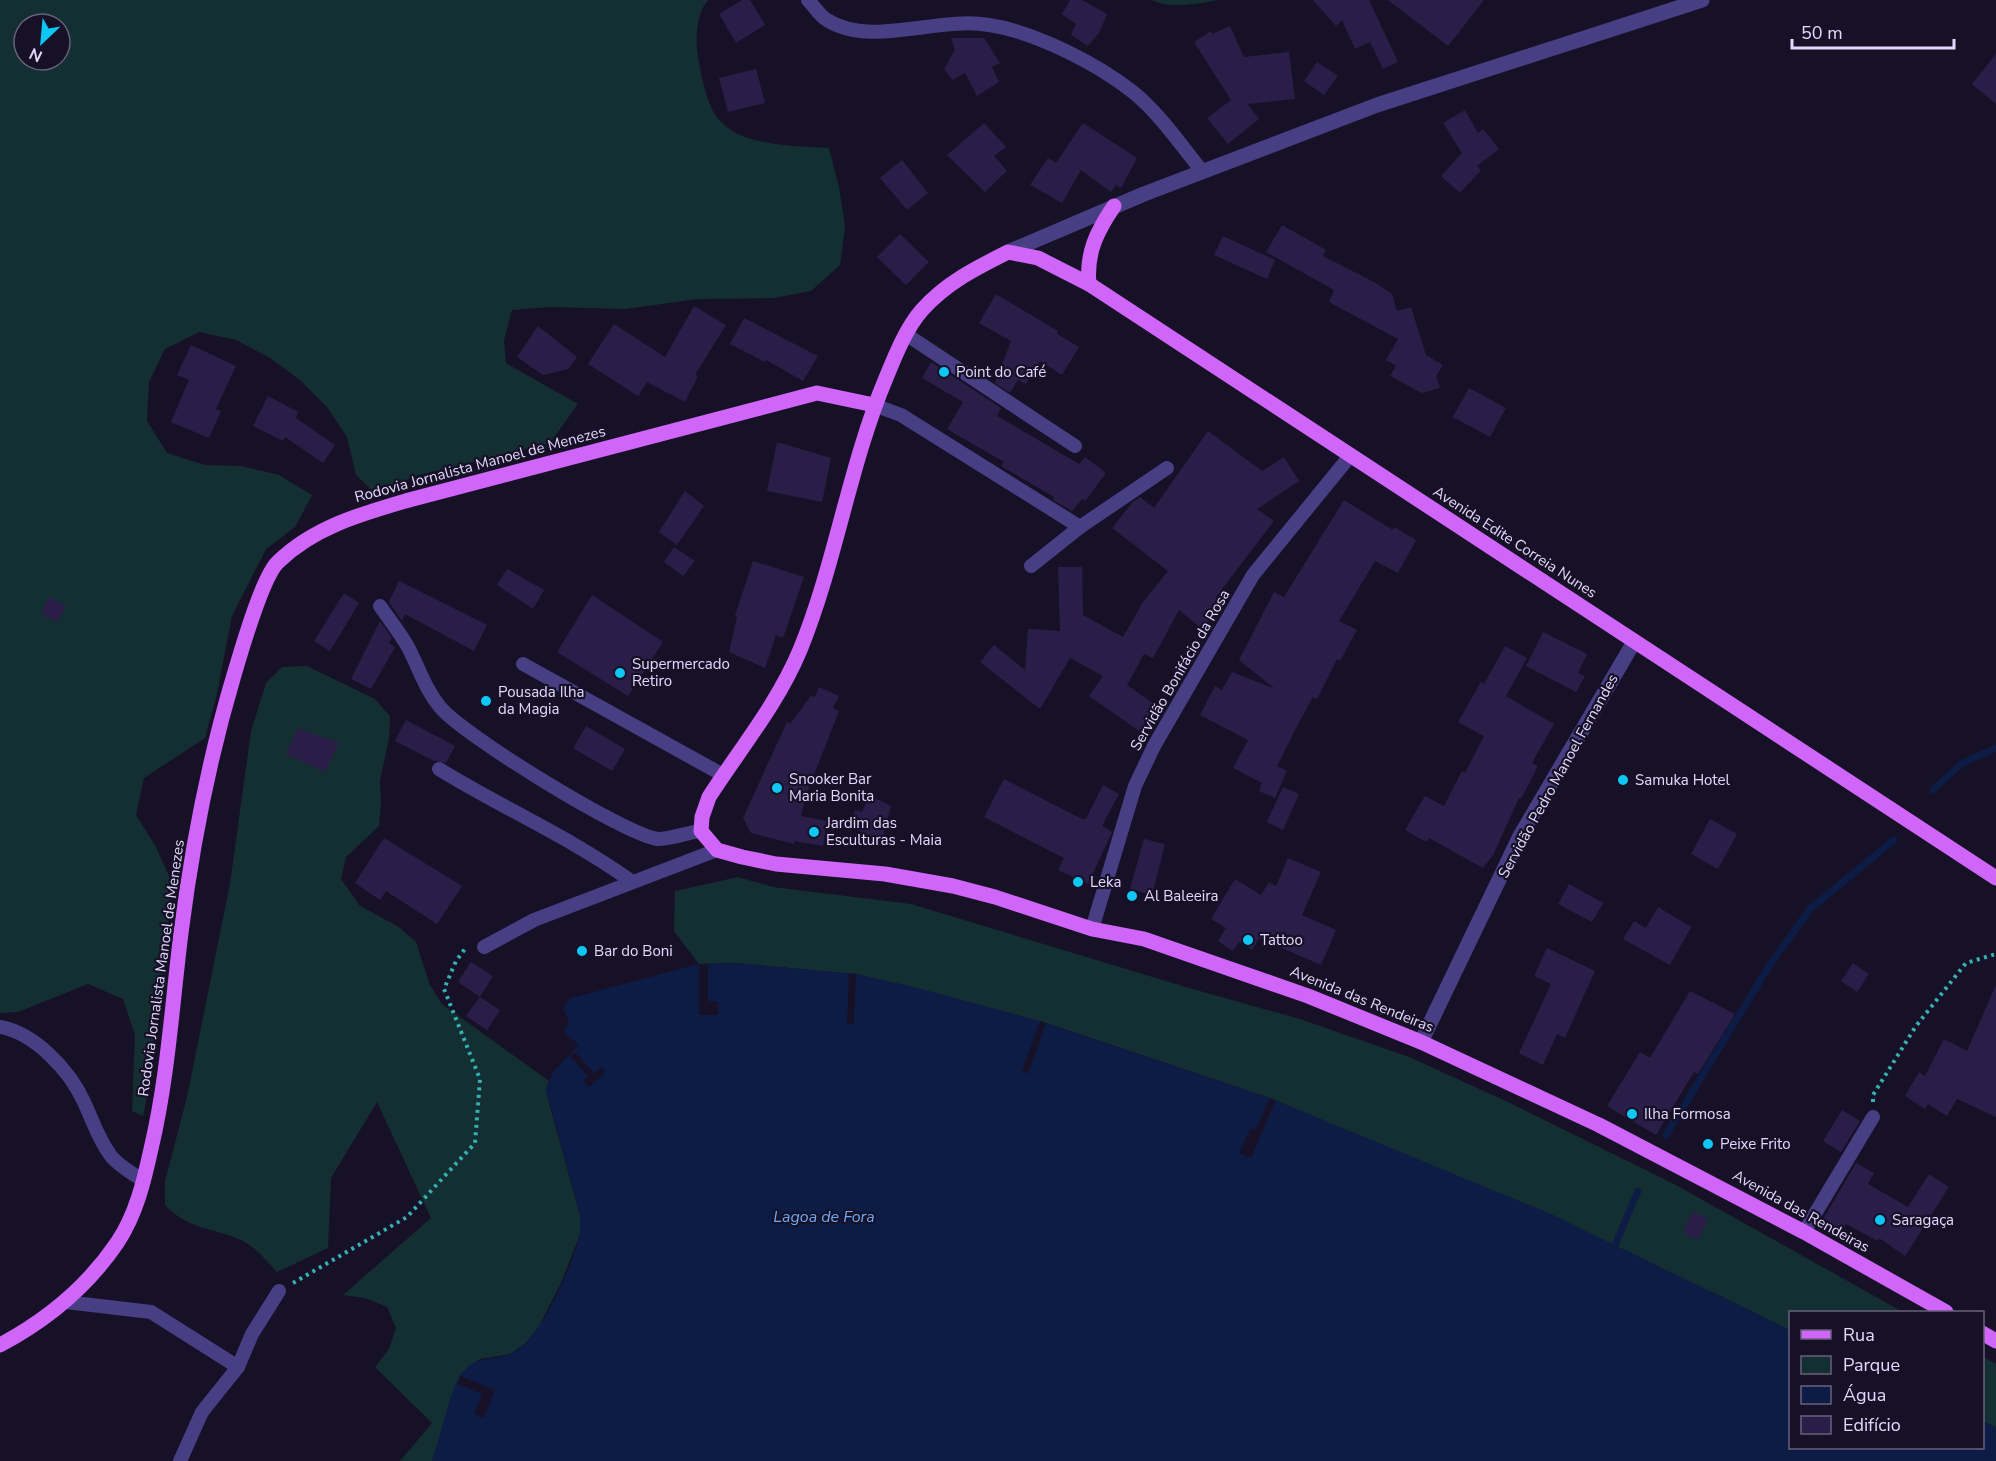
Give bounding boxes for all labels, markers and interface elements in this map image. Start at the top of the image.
north arrow [12,12,72,72]
scale bar [1792,12,1954,50]
text: 50 m [1801,21,1843,45]
text: N [26,42,46,67]
place label: Point do Café [956,362,1046,382]
marker: Point do Café [937,365,951,379]
street label: Rodovia Jornalista Manoel de Menezes [352,421,608,507]
street label: Avenida Edite Correia Nunes [1429,481,1601,603]
street label: Servidão Bonifácio da Rosa [1126,586,1234,754]
place label: Supermercado Retiro [632,654,730,691]
marker: Supermercado Retiro [613,666,627,680]
street label: Servidão Pedro Manoel Fernandes [1493,670,1623,882]
place label: Pousada Ilha da Magia [498,682,584,719]
marker: Pousada Ilha da Magia [479,694,493,708]
place label: Snooker Bar Maria Bonita [789,769,874,806]
place label: Samuka Hotel [1635,770,1730,790]
marker: Samuka Hotel [1616,773,1630,787]
marker: Snooker Bar Maria Bonita [770,781,784,795]
place label: Jardim das Esculturas - Maia [825,813,942,850]
marker: Jardim das Esculturas - Maia [807,825,821,839]
street label: Rodovia Jornalista Manoel de Menezes [133,838,189,1098]
place label: Leka [1090,872,1121,892]
marker: Leka [1071,875,1085,889]
place label: Al Baleeira [1144,886,1218,906]
marker: Al Baleeira [1125,889,1139,903]
place label: Tattoo [1260,930,1303,950]
marker: Tattoo [1241,933,1255,947]
place label: Bar do Boni [594,941,673,961]
marker: Bar do Boni [575,944,589,958]
street label: Avenida das Rendeiras [1287,961,1437,1037]
place label: Ilha Formosa [1644,1104,1731,1124]
marker: Ilha Formosa [1625,1107,1639,1121]
place label: Peixe Frito [1720,1134,1791,1154]
marker: Peixe Frito [1701,1137,1715,1151]
street label: Avenida das Rendeiras [1729,1165,1873,1257]
water label: Lagoa de Fora [773,1206,875,1228]
place label: Saragaça [1892,1210,1954,1230]
marker: Saragaça [1873,1213,1887,1227]
legend [1789,1311,1984,1449]
text: Rua [1843,1323,1875,1347]
text: Parque [1843,1353,1900,1377]
text: Água [1843,1383,1886,1407]
text: Edifício [1843,1413,1901,1437]

